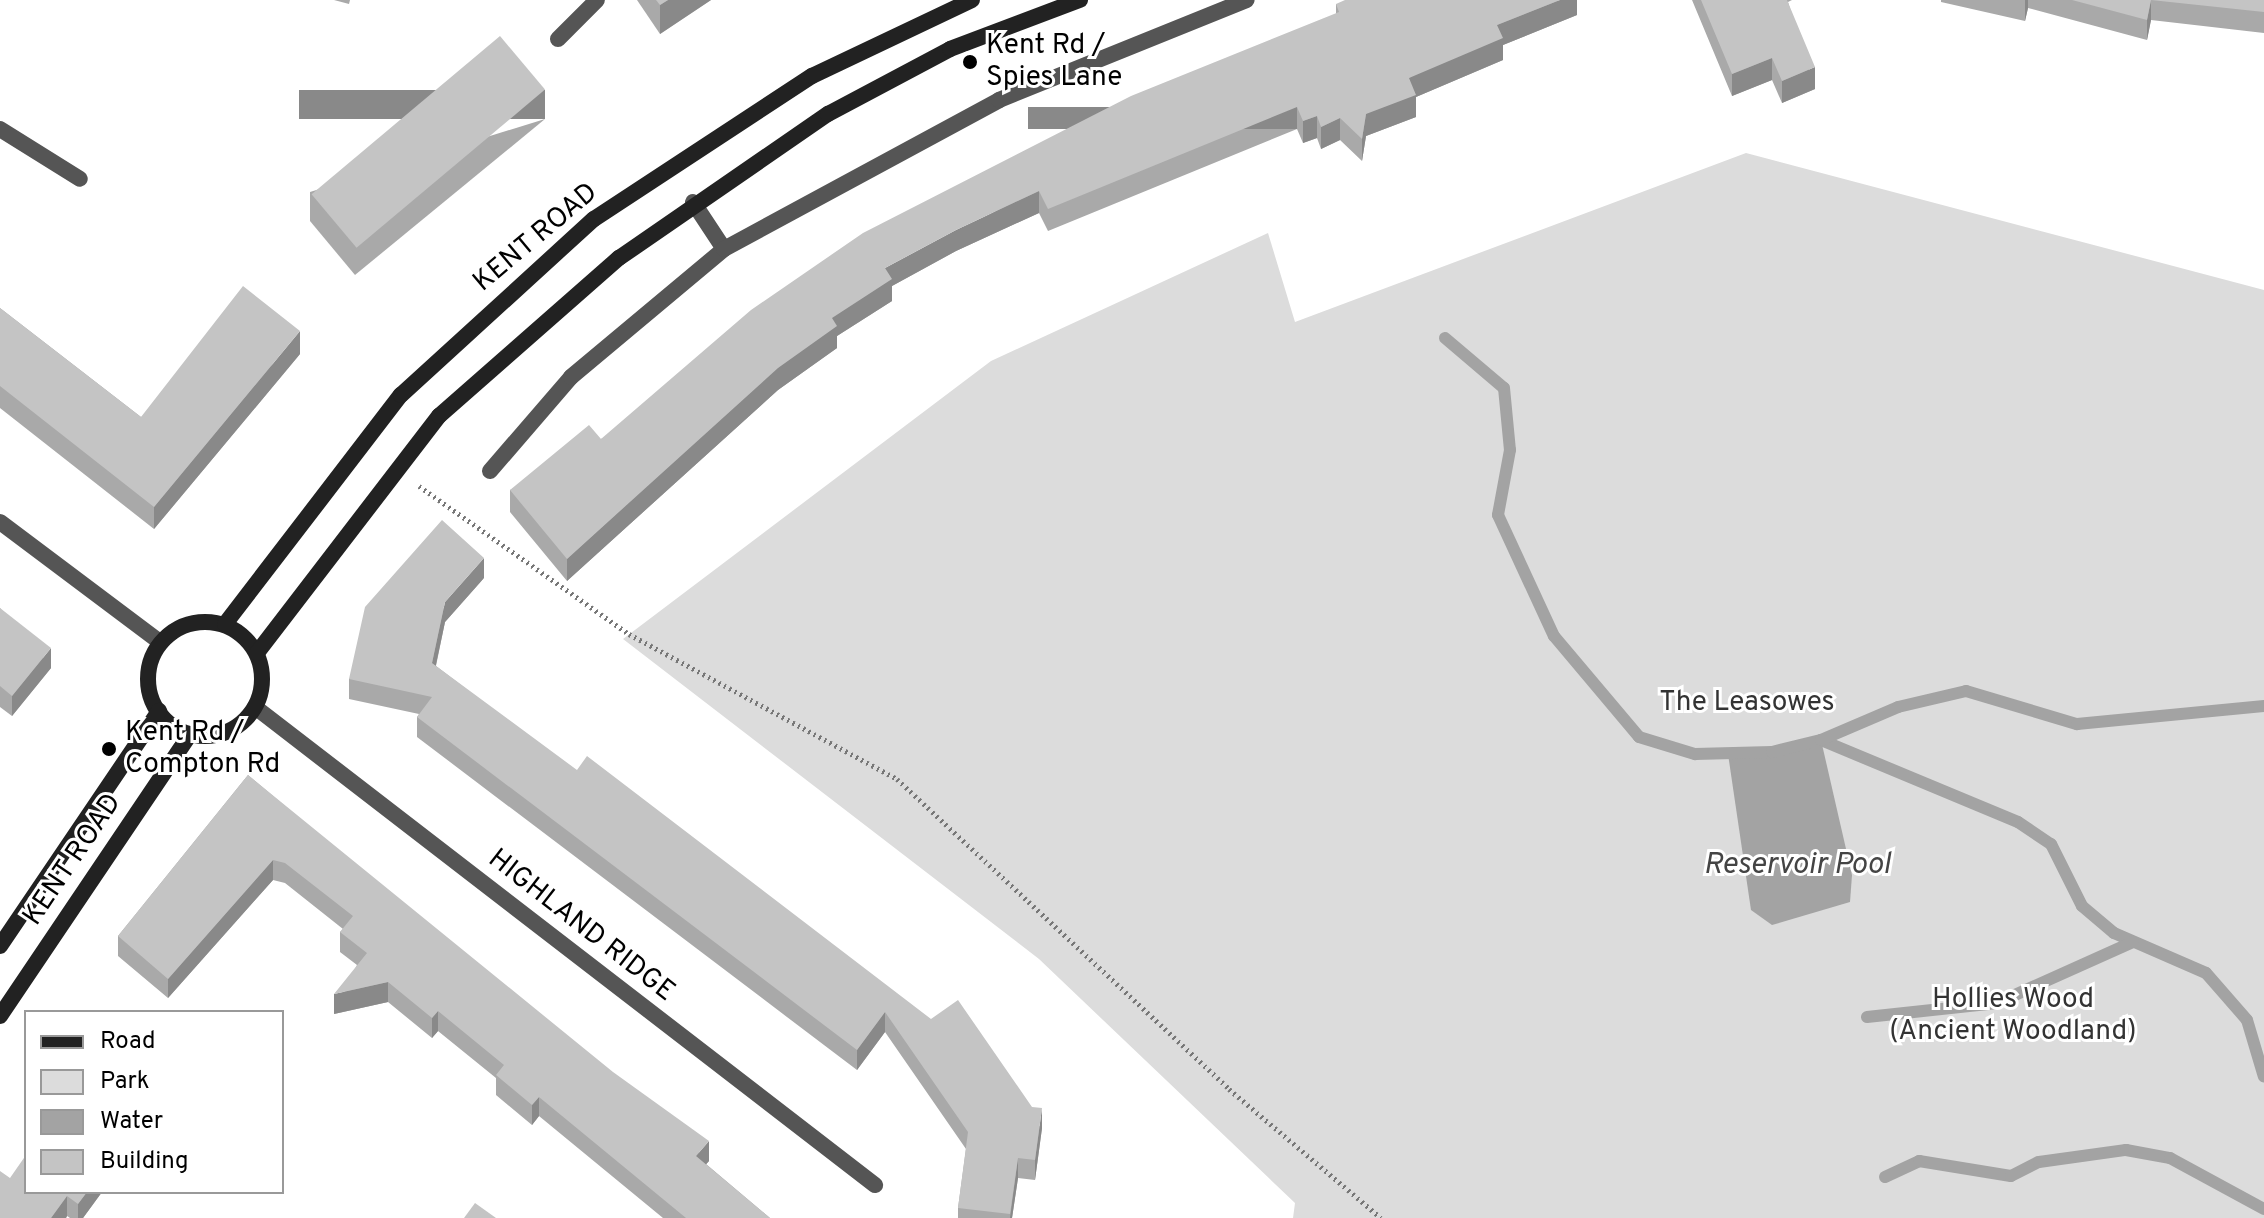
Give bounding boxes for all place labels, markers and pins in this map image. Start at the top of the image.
place label: Kent Rd / Spies Lane [986,29,1122,95]
marker: Kent Rd / Spies Lane [961,53,979,71]
place label: Kent Rd / Compton Rd [125,716,280,782]
marker: Kent Rd / Compton Rd [100,740,118,758]

